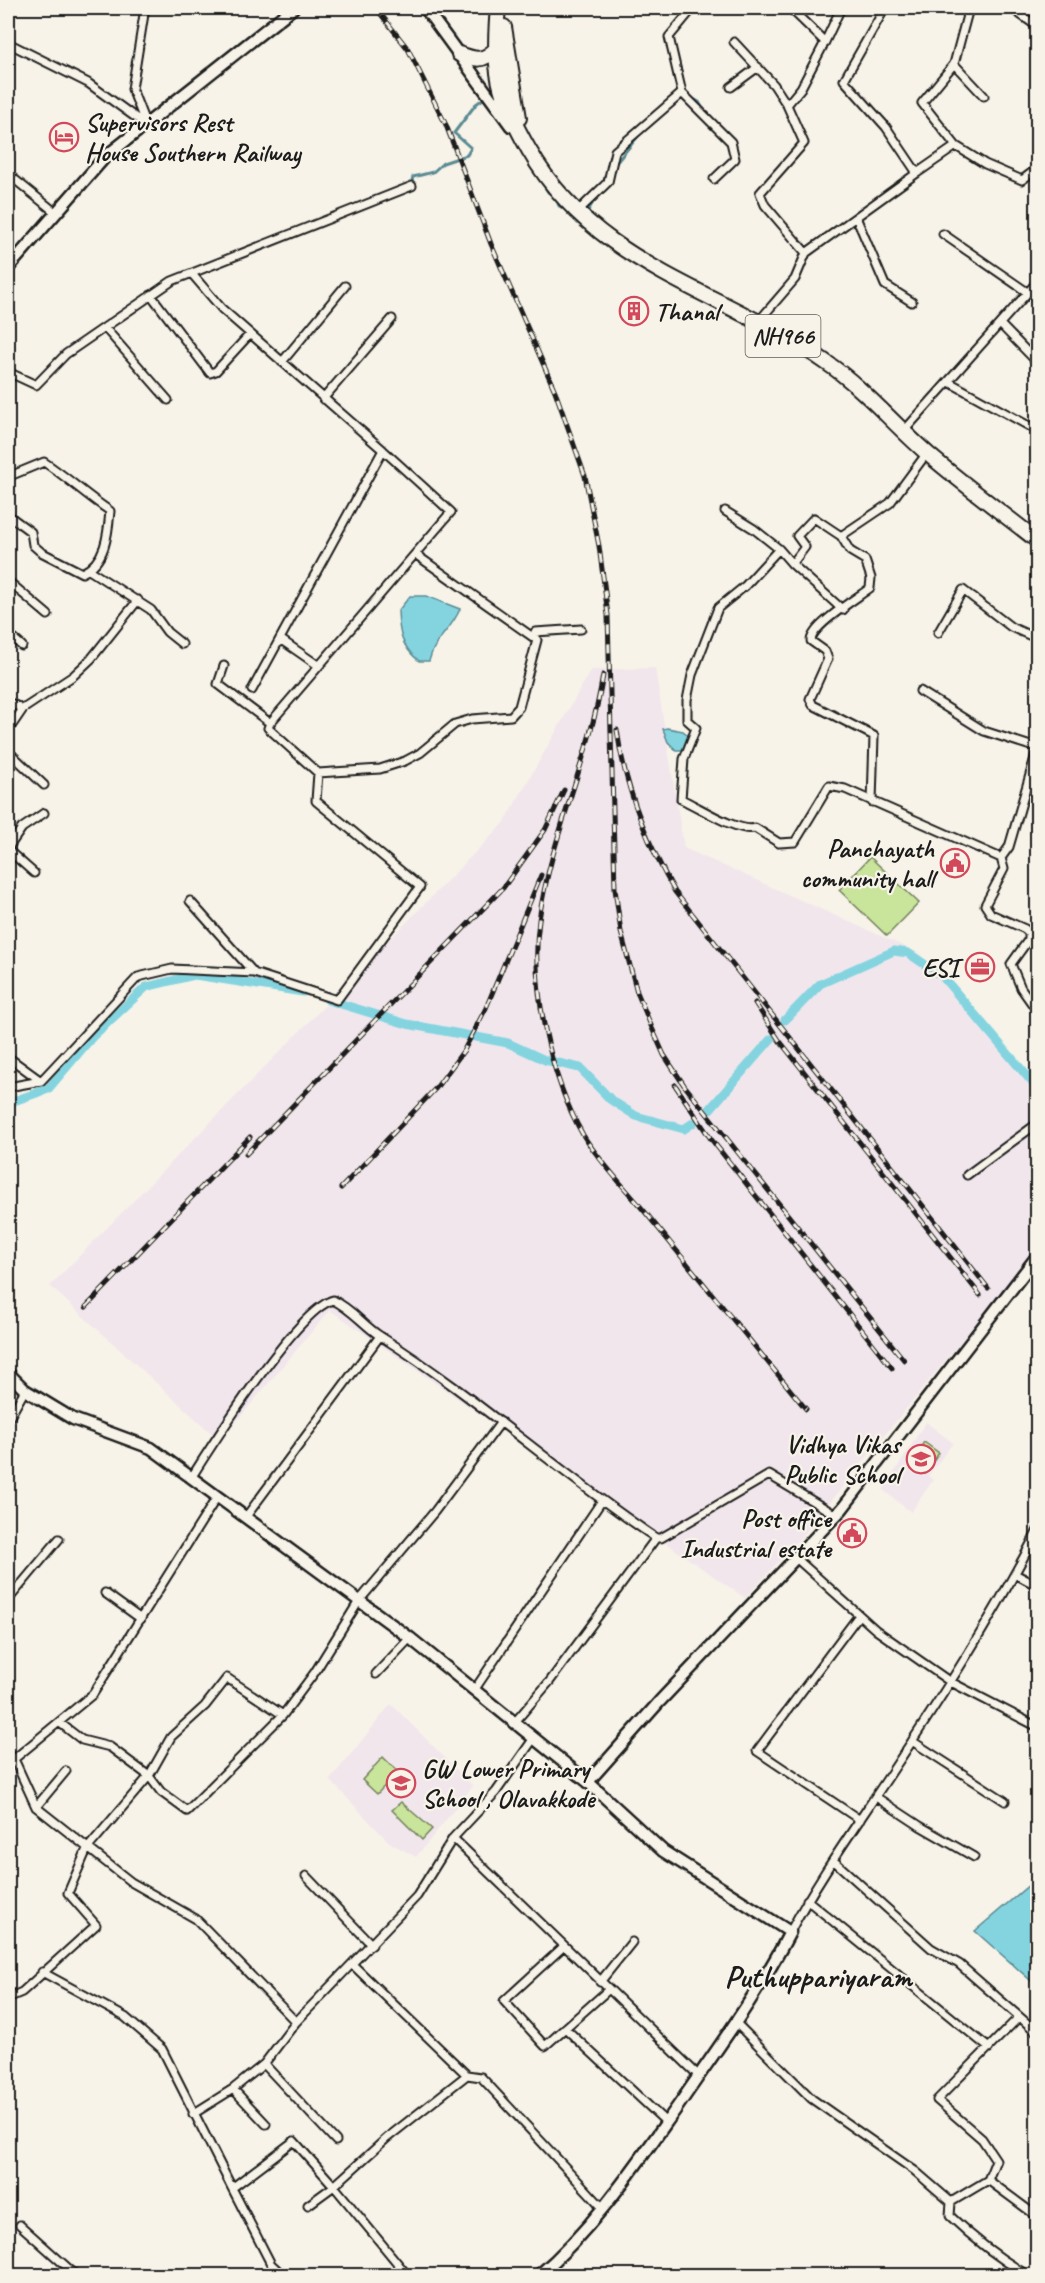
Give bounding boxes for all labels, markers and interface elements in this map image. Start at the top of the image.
place label: Supervisors Rest House Southern Railway [85,106,302,169]
hotel icon: Supervisors Rest House Southern Railway [48,121,80,153]
building icon: Thanal [618,295,650,327]
place label: Thanal [655,295,724,328]
road number: NH966 [746,315,820,357]
place label: Panchayath community hall [801,832,939,895]
public building icon: Panchayath community hall [939,847,971,879]
place label: ESI [922,951,964,984]
office icon: ESI [964,951,996,983]
place label: Vidhya Vikas Public School [784,1428,905,1491]
school or university icon: Vidhya Vikas Public School [905,1443,937,1475]
place label: Post office Industrial estate [680,1502,833,1565]
public building icon: Post office Industrial estate [836,1517,868,1549]
place label: GW Lower Primary School , Olavakkode [422,1752,596,1815]
school or university icon: GW Lower Primary School , Olavakkode [385,1767,417,1799]
district label: Puthuppariyaram [724,1956,914,1997]

